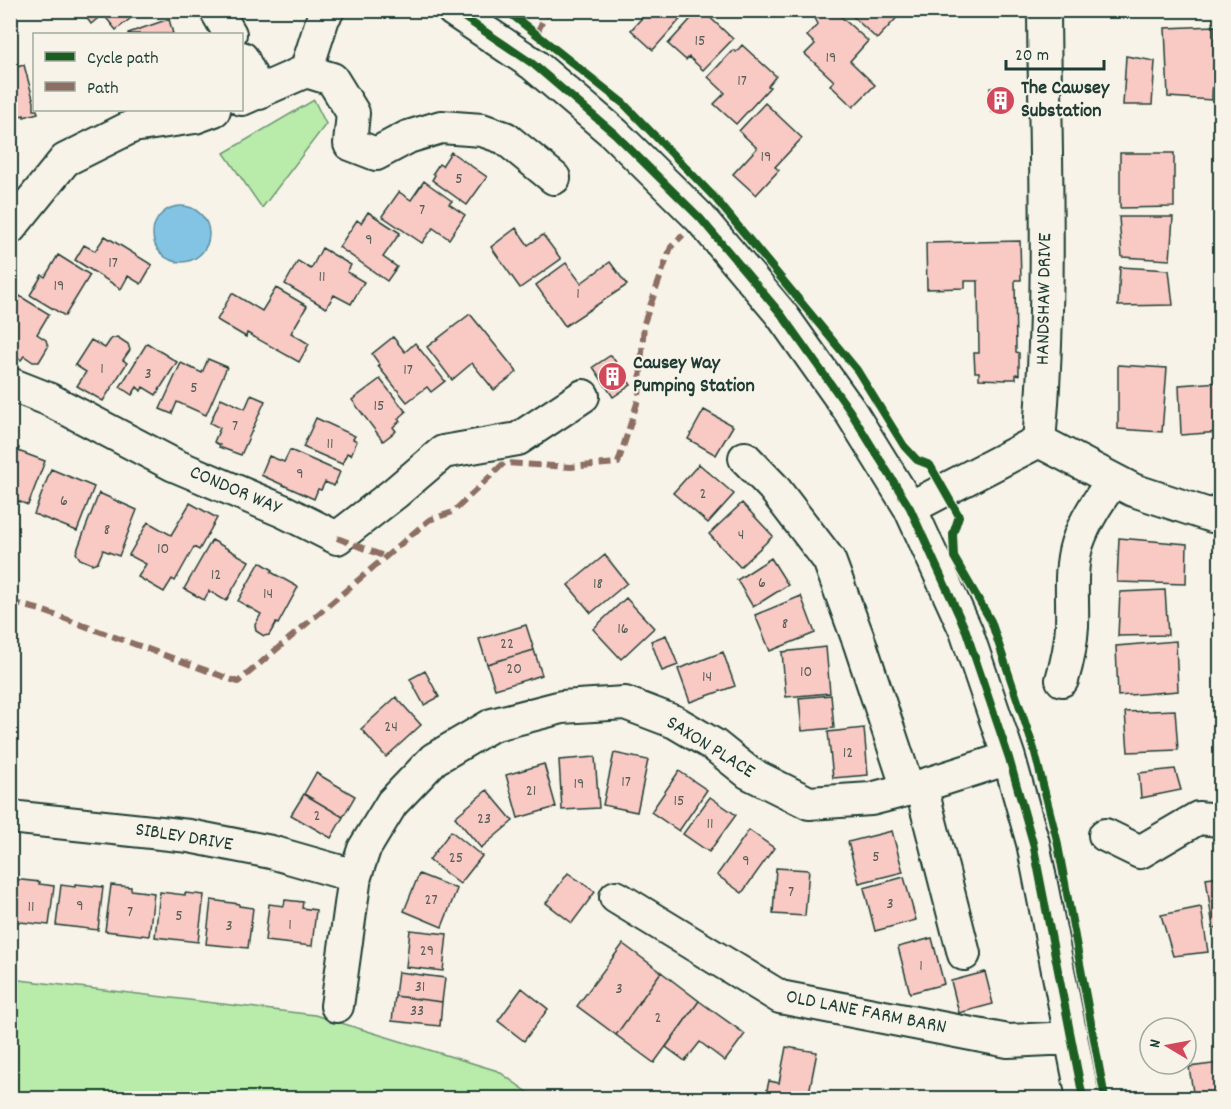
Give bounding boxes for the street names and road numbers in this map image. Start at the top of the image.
street label: HANDSHAW DRIVE [1030,233,1060,365]
street label: CONDOR WAY [185,459,286,523]
street label: SAXON PLACE [660,710,760,786]
street label: SIBLEY DRIVE [133,816,235,860]
street label: OLD LANE FARM BARN [783,984,949,1042]

